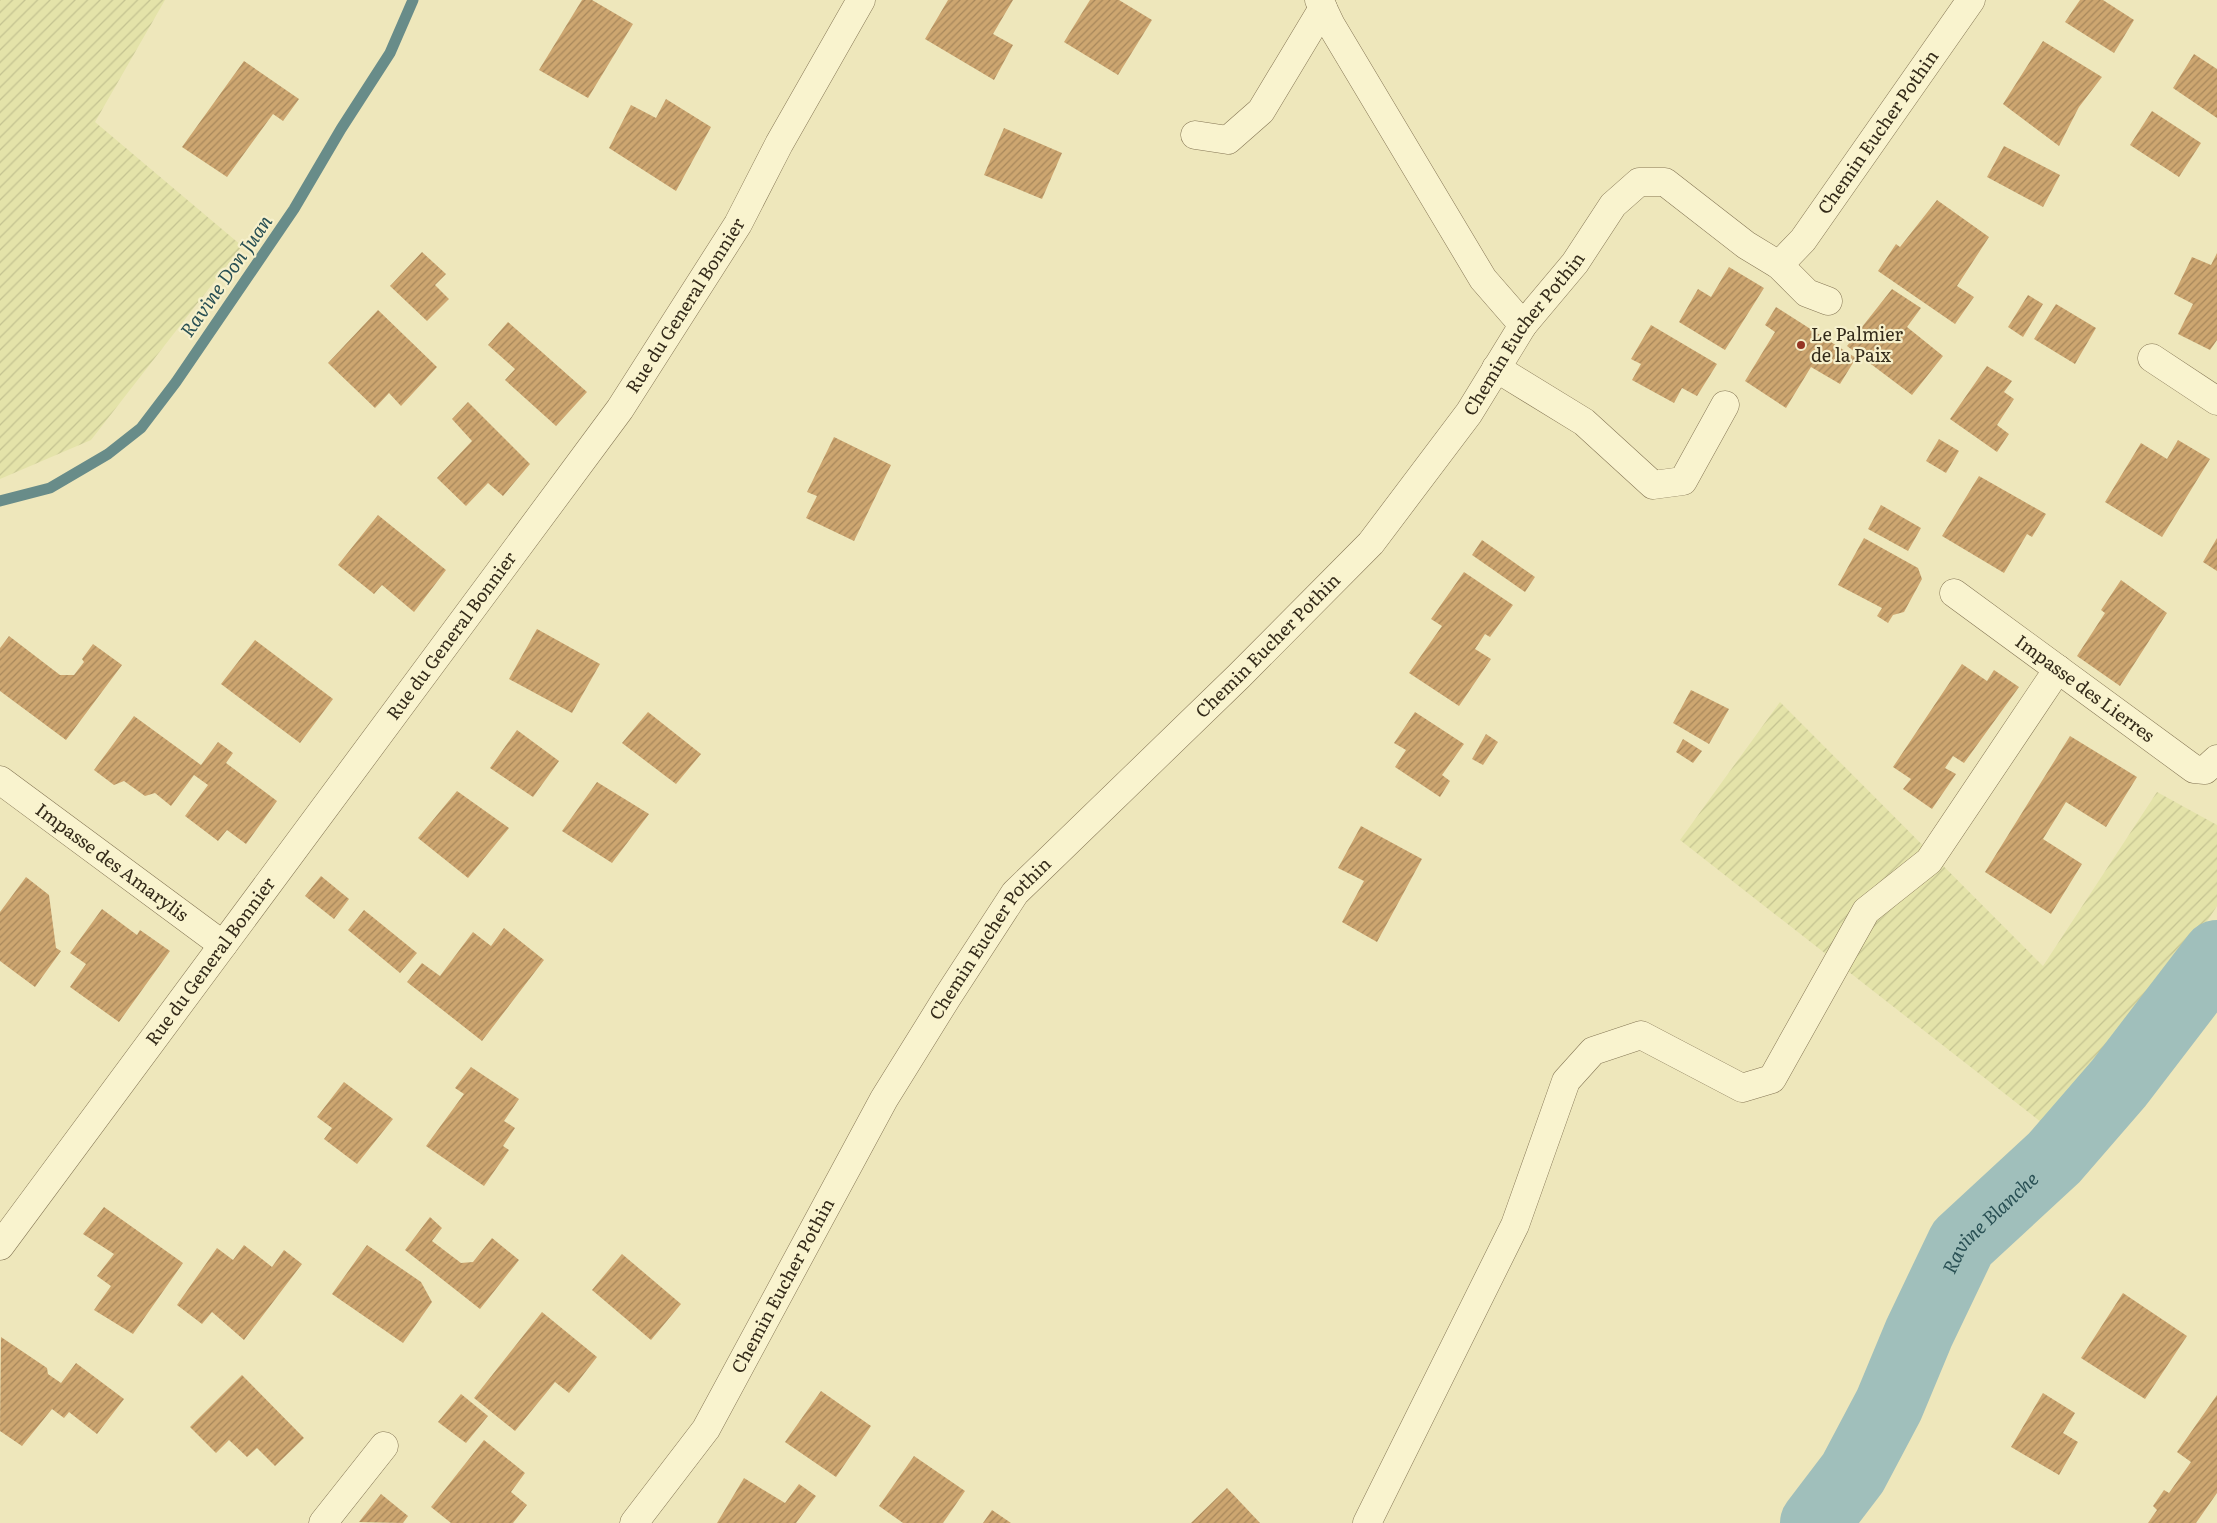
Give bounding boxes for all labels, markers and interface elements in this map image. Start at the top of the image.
street label: Chemin Eucher Pothin [1810,44,1944,219]
water label: Ravine Don Juan [173,208,278,342]
street label: Rue du General Bonnier [618,213,751,398]
street label: Chemin Eucher Pothin [1456,246,1591,420]
place label: Le Palmier de la Paix [1811,320,1904,368]
marker: Le Palmier de la Paix [1795,339,1807,351]
street label: Rue du General Bonnier [379,545,522,725]
street label: Chemin Eucher Pothin [1188,567,1346,724]
street label: Impasse des Lierres [2010,627,2161,748]
street label: Impasse des Amarylis [30,796,195,927]
street label: Chemin Eucher Pothin [921,850,1057,1025]
street label: Rue du General Bonnier [138,870,281,1050]
water label: Ravine Blanche [1934,1164,2044,1278]
street label: Chemin Eucher Pothin [724,1193,840,1378]

